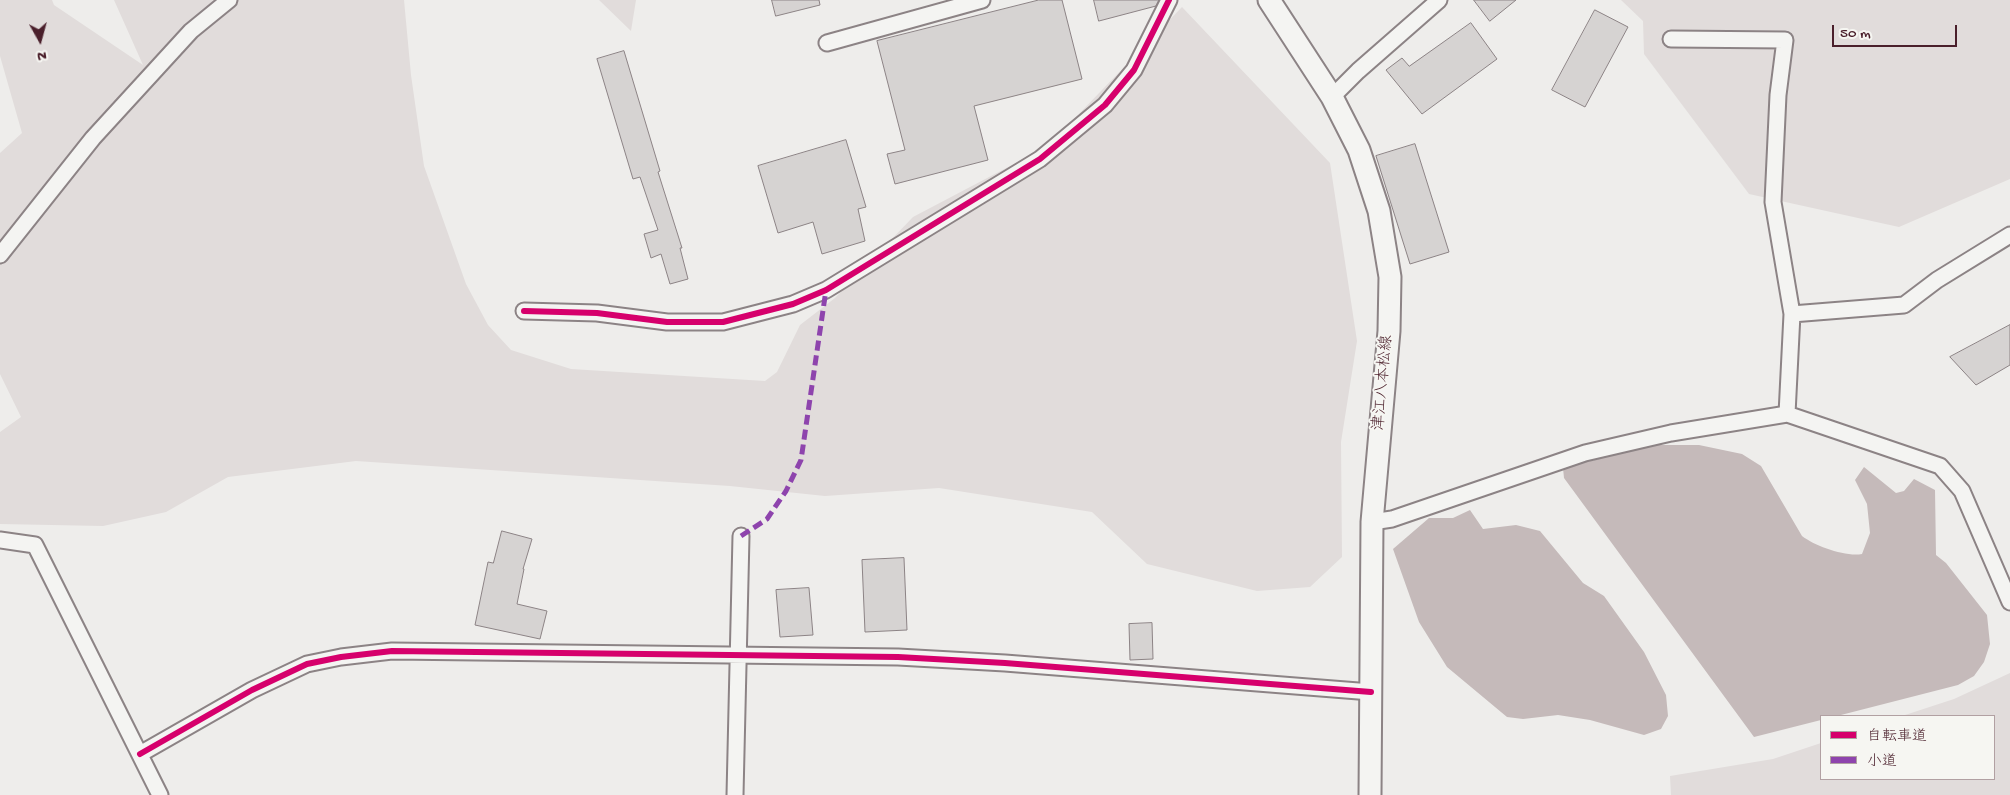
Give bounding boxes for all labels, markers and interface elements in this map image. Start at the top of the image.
north arrow [15,15,65,65]
scale bar [1835,15,1960,47]
text: 50 m [1840,25,1871,43]
text: N [36,46,47,64]
street label: 津江八本松線 [1370,334,1398,432]
legend [1820,715,1995,780]
text: 自転車道 [1867,728,1927,746]
text: 小道 [1867,753,1897,771]

